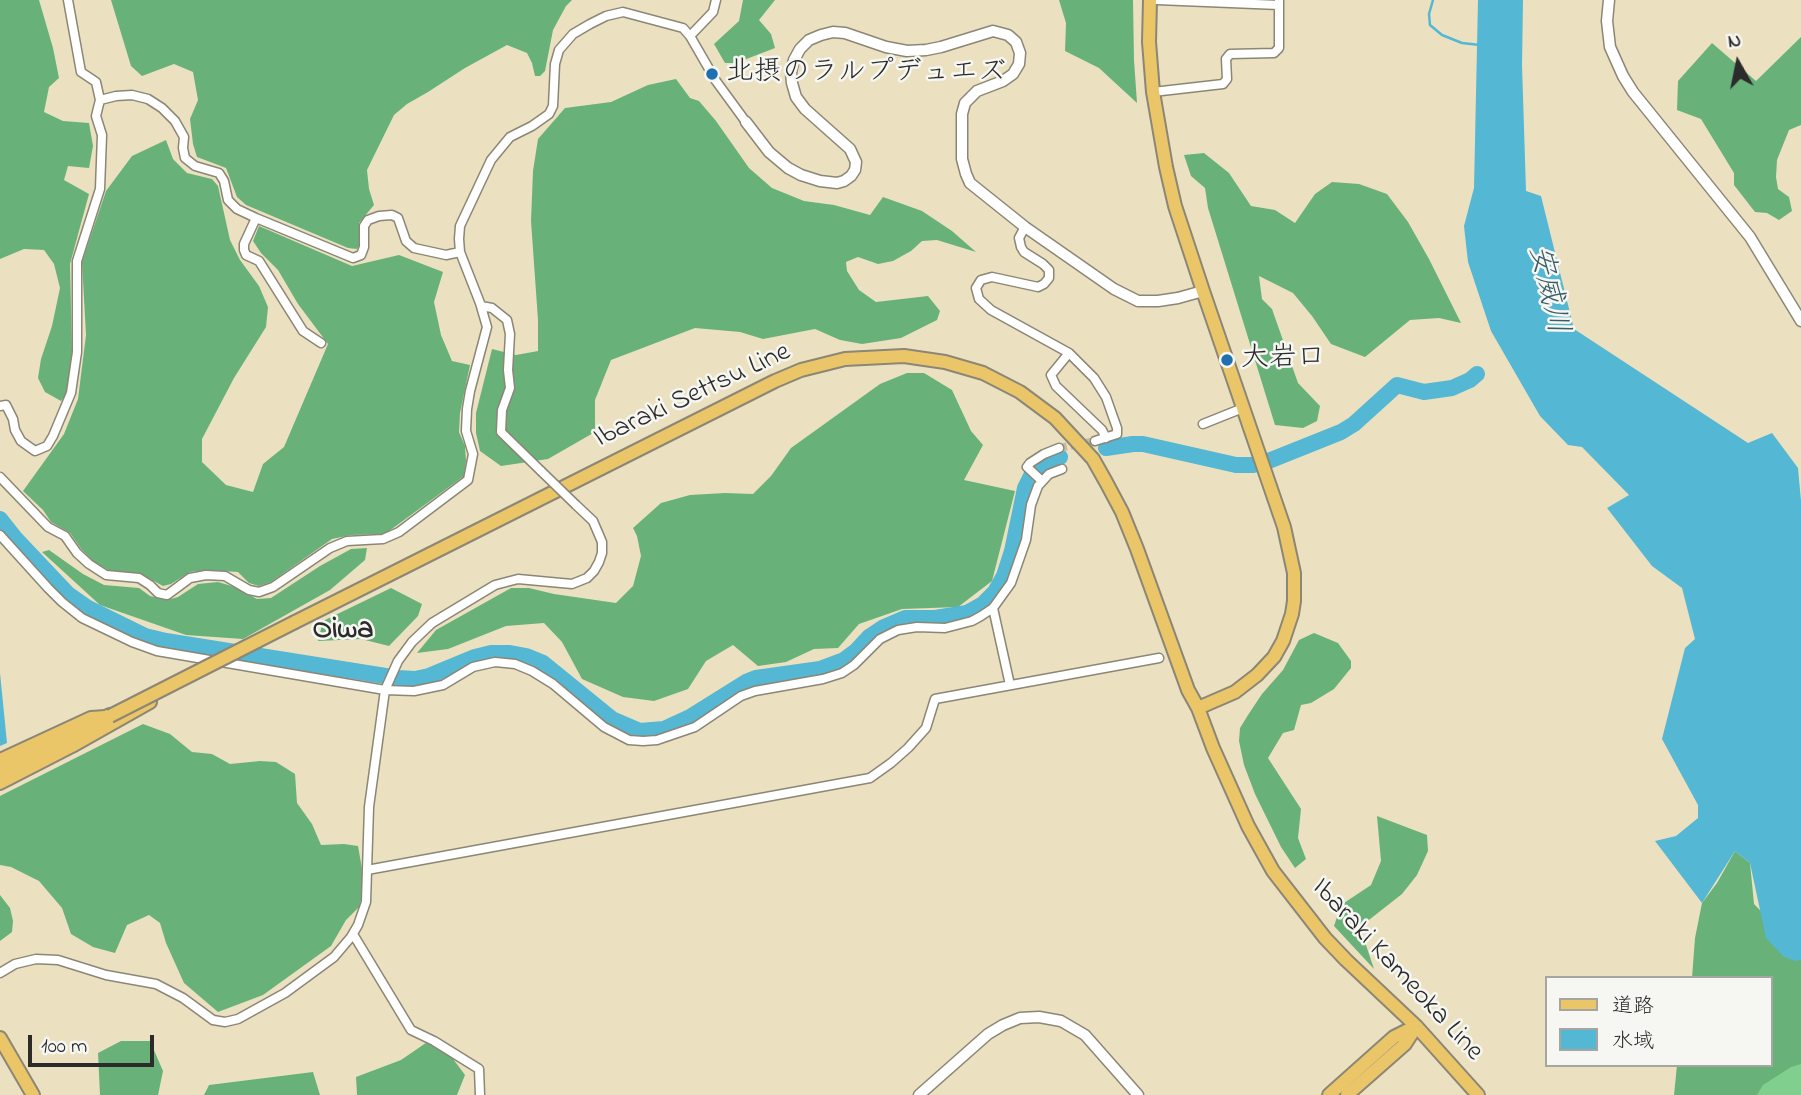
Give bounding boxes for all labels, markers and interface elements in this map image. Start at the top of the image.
text: N [1726,27,1743,56]
north arrow [1703,28,1773,98]
place label: 北摂のラルプデュエズ [726,57,1006,91]
marker: 北摂のラルプデュエズ [704,66,720,82]
water label: 安威川 [1518,242,1574,338]
street label: Ibaraki Settsu Line [589,337,797,457]
place label: 大岩口 [1241,343,1325,377]
marker: 大岩口 [1219,352,1235,368]
district label: Oiwa [313,614,373,650]
street label: Ibaraki Kameoka Line [1303,873,1489,1069]
legend [1546,976,1773,1067]
text: 道路 [1612,992,1654,1022]
scale bar [32,1021,158,1066]
text: 水域 [1612,1027,1654,1057]
text: 100 m [41,1032,87,1062]

